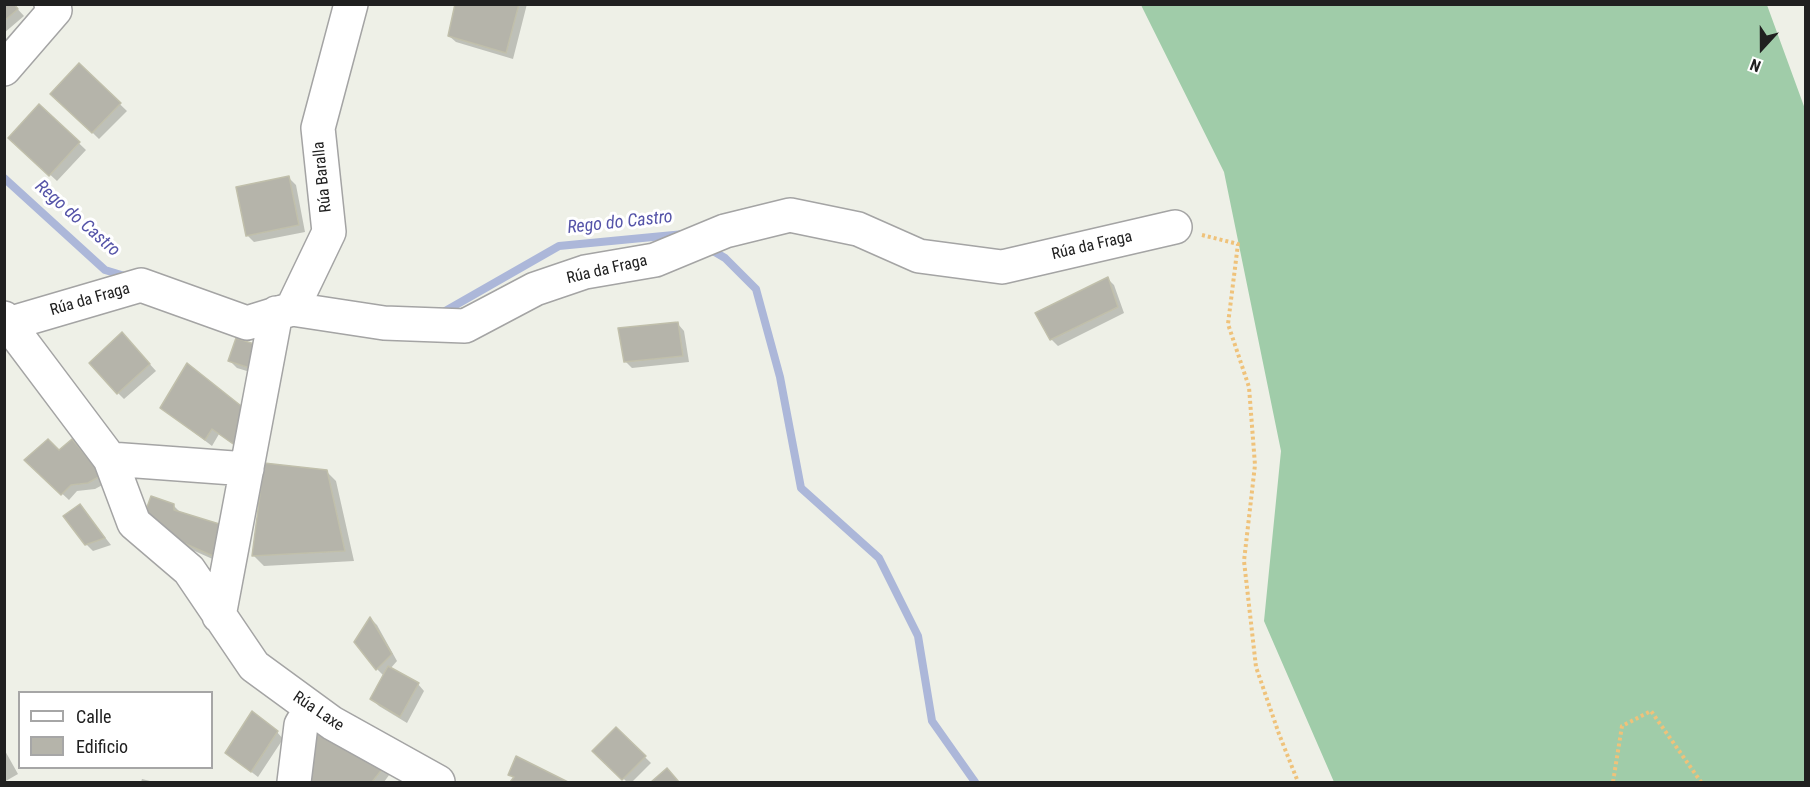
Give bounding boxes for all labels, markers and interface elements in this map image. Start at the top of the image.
north arrow [1732,18,1792,78]
text: N [1747,55,1763,76]
street label: Rúa Baralla [310,141,336,213]
water label: Rego do Castro [30,176,124,262]
water label: Rego do Castro [566,207,674,239]
street label: Rúa da Fraga [1050,227,1134,265]
street label: Rúa da Fraga [565,251,649,289]
street label: Rúa da Fraga [48,279,132,321]
street label: Rúa Laxe [289,688,347,736]
legend [18,691,213,769]
text: Calle [76,706,112,727]
text: Edificio [76,736,128,757]

